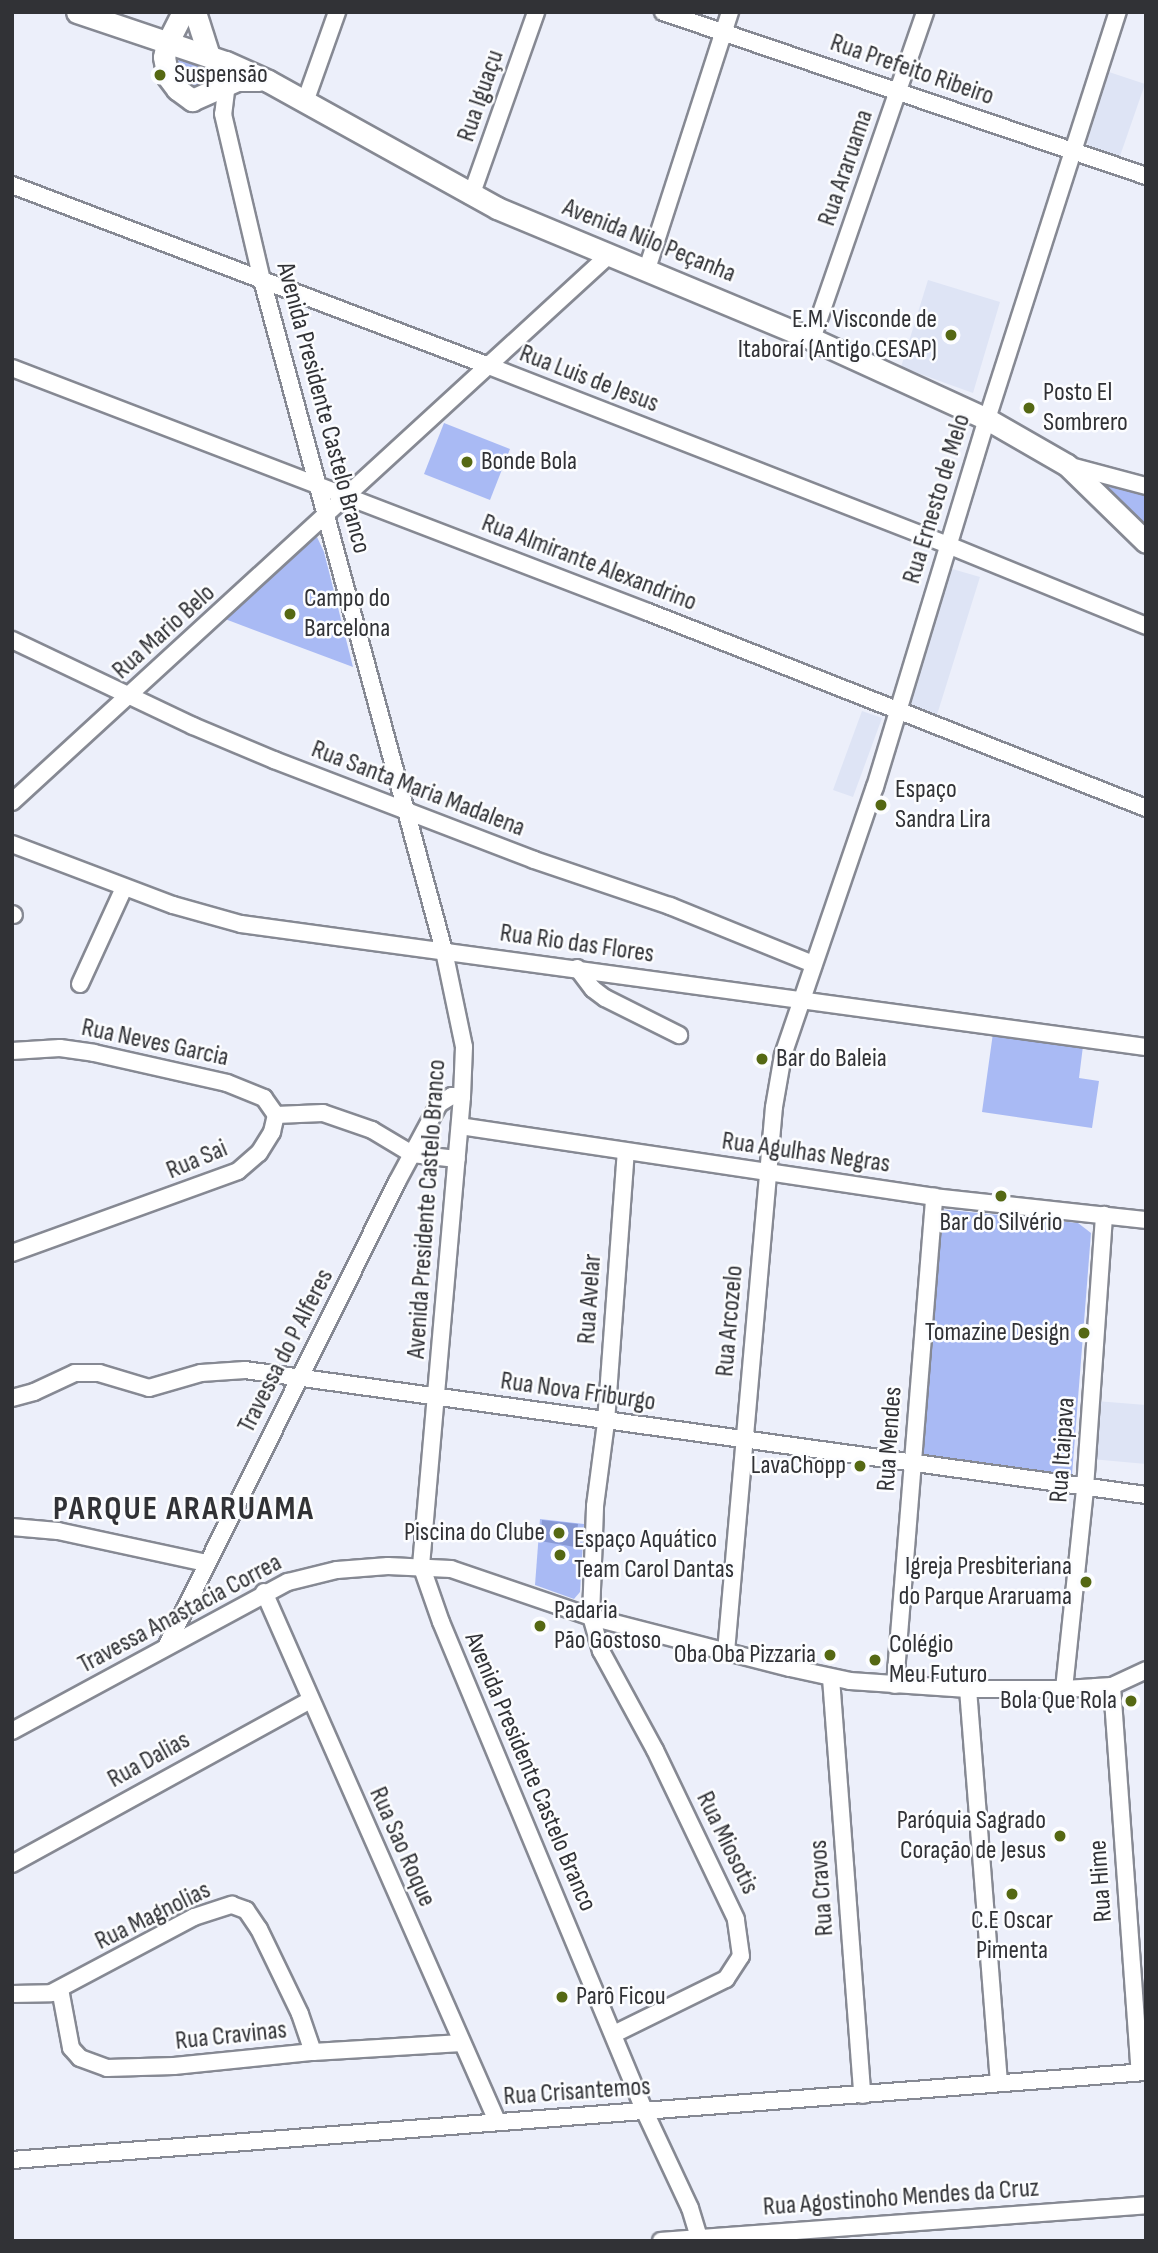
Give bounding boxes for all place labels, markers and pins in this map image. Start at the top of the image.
place label: Suspensão [174,59,268,91]
marker: Suspensão [152,67,168,83]
place label: E.M. Visconde de Itaboraí (Antigo CESAP) [738,304,937,366]
marker: E.M. Visconde de Itaboraí (Antigo CESAP) [943,327,959,343]
place label: Posto El Sombrero [1043,377,1128,438]
marker: Posto El Sombrero [1021,400,1037,416]
place label: Bonde Bola [481,446,577,478]
marker: Bonde Bola [459,454,475,470]
place label: Campo do Barcelona [304,583,390,644]
marker: Campo do Barcelona [282,606,298,622]
place label: Espaço Sandra Lira [895,774,991,836]
marker: Espaço Sandra Lira [873,797,889,813]
place label: Bar do Baleia [776,1043,887,1075]
marker: Bar do Baleia [754,1051,770,1067]
marker: Bar do Silvério [993,1188,1009,1204]
place label: Bar do Silvério [939,1207,1063,1239]
place label: Tomazine Design [925,1317,1070,1349]
marker: Tomazine Design [1076,1325,1092,1341]
place label: LavaChopp [751,1450,846,1482]
marker: LavaChopp [852,1458,868,1474]
place label: Piscina do Clube [404,1517,545,1549]
place label: Espaço Aquático Team Carol Dantas [574,1524,734,1586]
marker: Piscina do Clube [551,1525,567,1541]
marker: Espaço Aquático Team Carol Dantas [552,1547,568,1563]
place label: Igreja Presbiteriana do Parque Araruama [899,1551,1072,1612]
marker: Igreja Presbiteriana do Parque Araruama [1078,1574,1094,1590]
place label: Padaria Pão Gostoso [554,1595,661,1656]
marker: Padaria Pão Gostoso [532,1618,548,1634]
place label: Colégio Meu Futuro [889,1629,987,1690]
place label: Oba Oba Pizzaria [674,1639,816,1671]
marker: Oba Oba Pizzaria [822,1647,838,1663]
marker: Colégio Meu Futuro [867,1652,883,1668]
place label: Bola Que Rola [1000,1685,1117,1717]
marker: Bola Que Rola [1123,1693,1139,1709]
place label: Paróquia Sagrado Coração de Jesus [897,1805,1046,1867]
marker: Paróquia Sagrado Coração de Jesus [1052,1828,1068,1844]
marker: C.E Oscar Pimenta [1004,1886,1020,1902]
place label: C.E Oscar Pimenta [971,1905,1053,1966]
place label: Parô Ficou [576,1981,666,2013]
marker: Parô Ficou [554,1989,570,2005]

